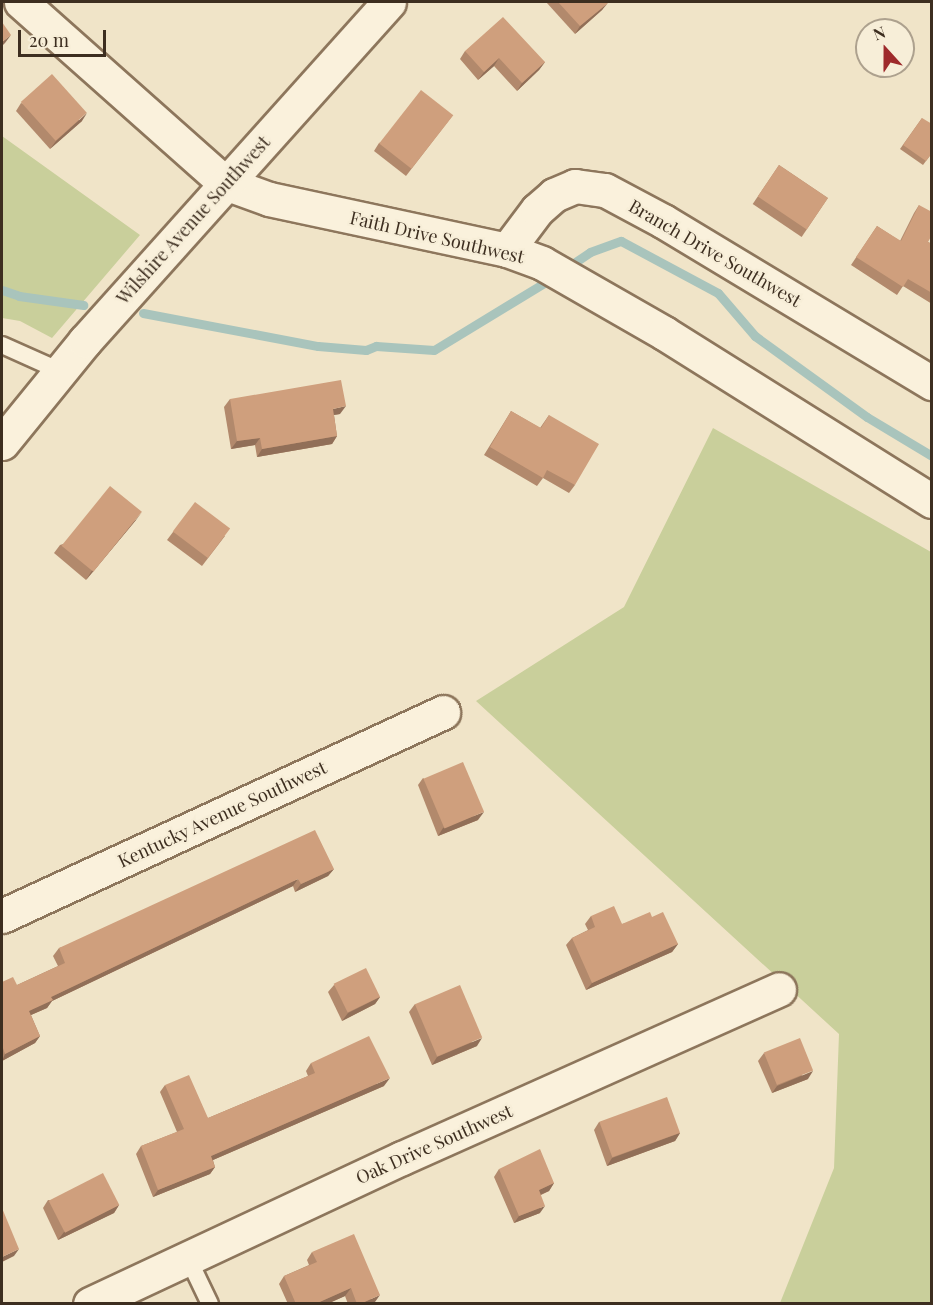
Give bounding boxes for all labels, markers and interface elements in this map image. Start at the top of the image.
scale bar [21,18,110,56]
north arrow [855,18,915,78]
text: N [870,21,888,44]
text: 20 m [29,28,69,52]
street label: Wilshire Avenue Southwest [112,131,274,309]
street label: Branch Drive Southwest [625,195,805,311]
street label: Faith Drive Southwest [348,206,526,268]
street label: Kentucky Avenue Southwest [114,756,330,872]
street label: Oak Drive Southwest [352,1100,516,1188]

